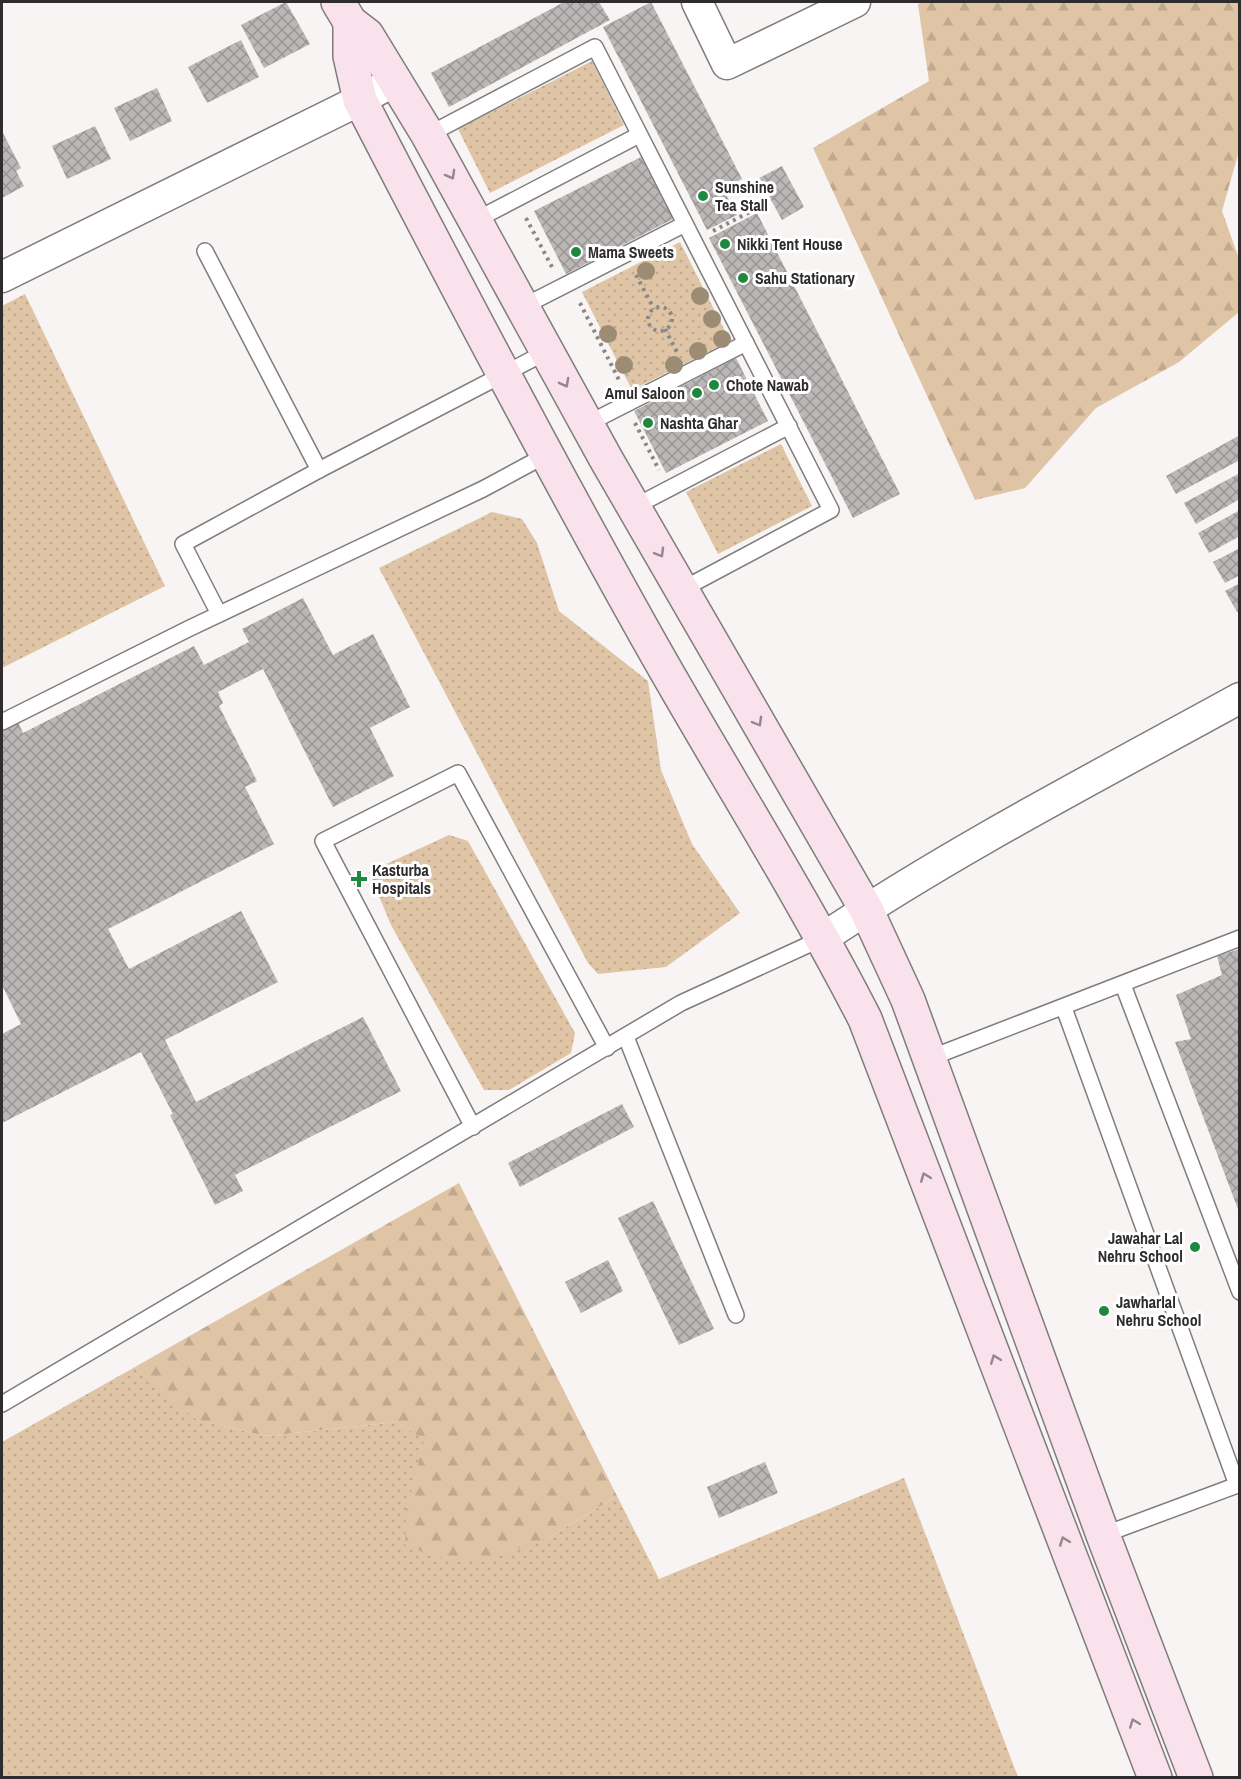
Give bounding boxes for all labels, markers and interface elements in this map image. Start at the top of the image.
one-way arrow [443,169,455,179]
place label: Sunshine Tea Stall [715,176,774,216]
marker: Sunshine Tea Stall [696,189,710,203]
place label: Nikki Tent House [737,233,843,255]
marker: Nikki Tent House [718,237,732,251]
place label: Mama Sweets [588,241,674,263]
marker: Mama Sweets [569,245,583,259]
place label: Sahu Stationary [755,267,856,289]
marker: Sahu Stationary [736,271,750,285]
place label: Chote Nawab [726,374,809,396]
one-way arrow [558,377,569,387]
marker: Chote Nawab [707,378,721,392]
place label: Amul Saloon [605,382,685,404]
marker: Amul Saloon [690,386,704,400]
place label: Nashta Ghar [660,412,739,434]
marker: Nashta Ghar [641,416,655,430]
one-way arrow [653,547,664,557]
one-way arrow [750,716,762,726]
place label: Kasturba Hospitals [372,859,431,899]
marker: Kasturba Hospitals [350,870,368,888]
one-way arrow [920,1172,932,1183]
place label: Jawahar Lal Nehru School [1098,1227,1183,1267]
marker: Jawahar Lal Nehru School [1188,1240,1202,1254]
place label: Jawharlal Nehru School [1116,1291,1201,1331]
marker: Jawharlal Nehru School [1097,1304,1111,1318]
one-way arrow [989,1354,1002,1365]
one-way arrow [1059,1536,1072,1547]
one-way arrow [1129,1718,1141,1729]

